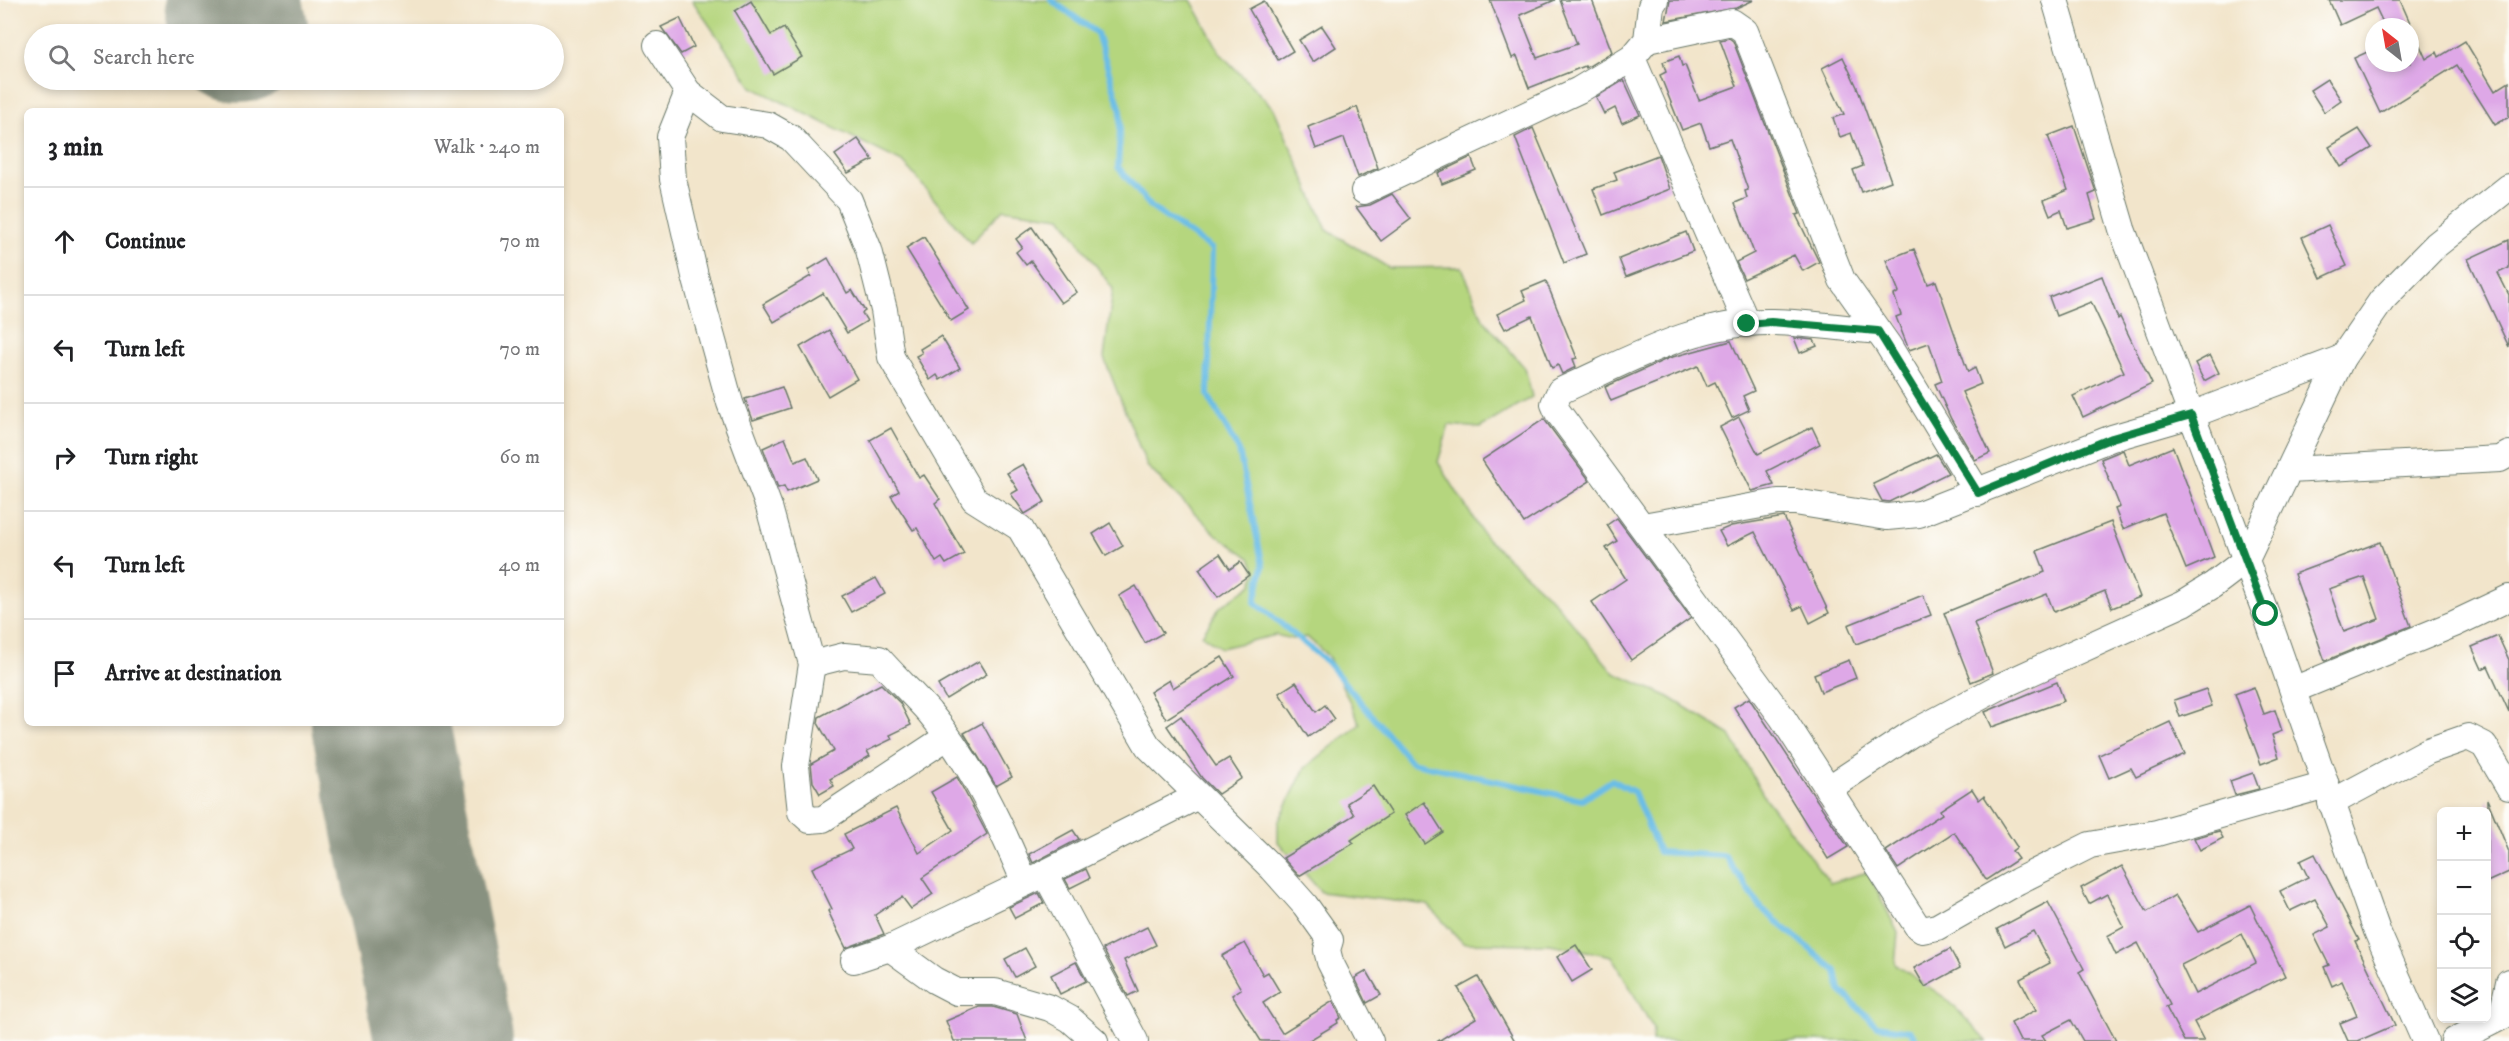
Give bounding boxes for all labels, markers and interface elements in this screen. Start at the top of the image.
north arrow [2365,18,2419,72]
search box [24,24,564,90]
icon: search [45,41,78,74]
text: Search here [93,44,195,71]
text: 3 min [48,131,103,164]
text: Walk · 240 m [434,135,540,160]
icon: ahead [48,225,81,258]
text: Continue [105,228,186,255]
text: 70 m [499,229,540,254]
route end [1733,310,1759,336]
icon: left [48,333,81,366]
text: Turn left [105,336,185,363]
text: 70 m [499,337,540,362]
icon: right [48,441,81,474]
text: Turn right [105,444,198,471]
text: 60 m [500,445,540,470]
icon: left [48,549,81,582]
text: Turn left [105,552,185,579]
text: 40 m [498,553,540,578]
route start [2252,600,2278,626]
icon: arrive [48,657,81,690]
text: Arrive at destination [105,660,282,687]
map controls [2437,807,2491,1023]
button: + [2437,807,2491,861]
button: − [2437,861,2491,915]
button: locate [2437,915,2491,969]
button: layers [2437,969,2491,1023]

